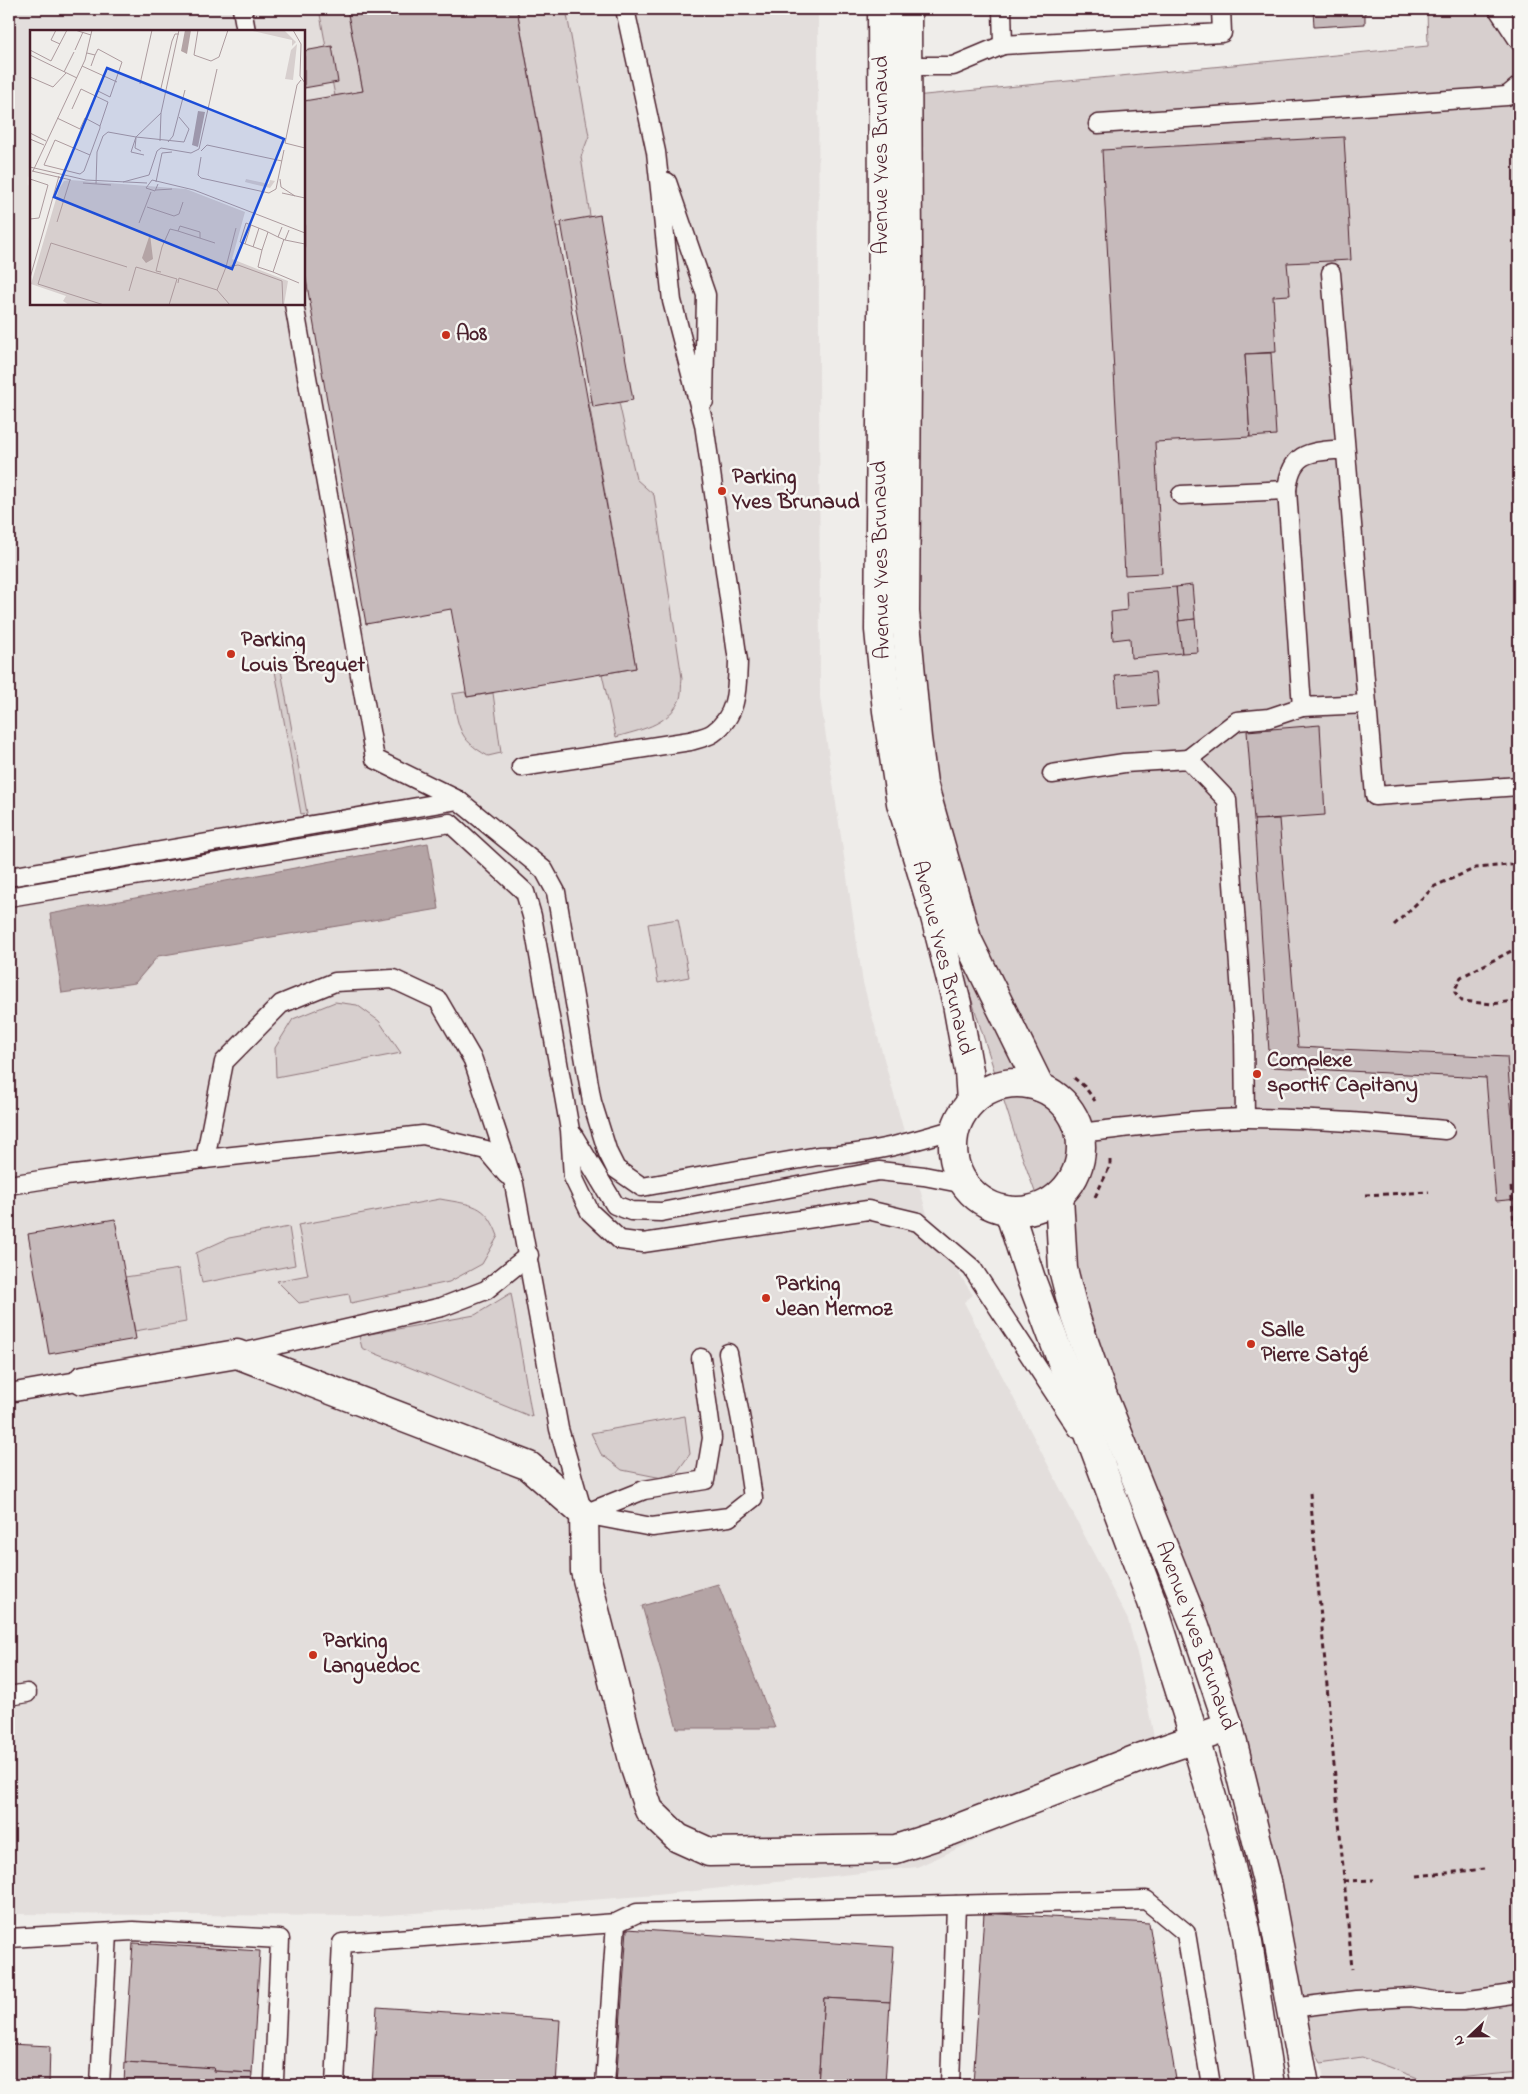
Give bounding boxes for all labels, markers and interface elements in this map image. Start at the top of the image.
inset map [30,30,305,305]
street label: Avenue Yves Brunaud [866,56,898,254]
place label: A08 [456,319,488,351]
marker: A08 [440,329,452,341]
street label: Avenue Yves Brunaud [864,460,900,660]
place label: Parking Yves Brunaud [731,462,860,519]
marker: Parking Yves Brunaud [716,485,728,497]
place label: Parking Louis Breguet [241,625,366,683]
marker: Parking Louis Breguet [225,648,237,660]
street label: Avenue Yves Brunaud [902,858,982,1058]
place label: Complexe sportif Capitany [1267,1045,1418,1103]
marker: Complexe sportif Capitany [1251,1068,1263,1080]
place label: Parking Jean Mermoz [776,1269,893,1326]
marker: Parking Jean Mermoz [760,1292,772,1304]
place label: Salle Pierre Satgé [1261,1315,1370,1373]
marker: Salle Pierre Satgé [1245,1338,1257,1350]
street label: Avenue Yves Brunaud [1146,1537,1244,1735]
place label: Parking Languedoc [323,1626,421,1684]
marker: Parking Languedoc [307,1649,319,1661]
north arrow [1446,2012,1496,2062]
text: N [1448,2032,1471,2049]

